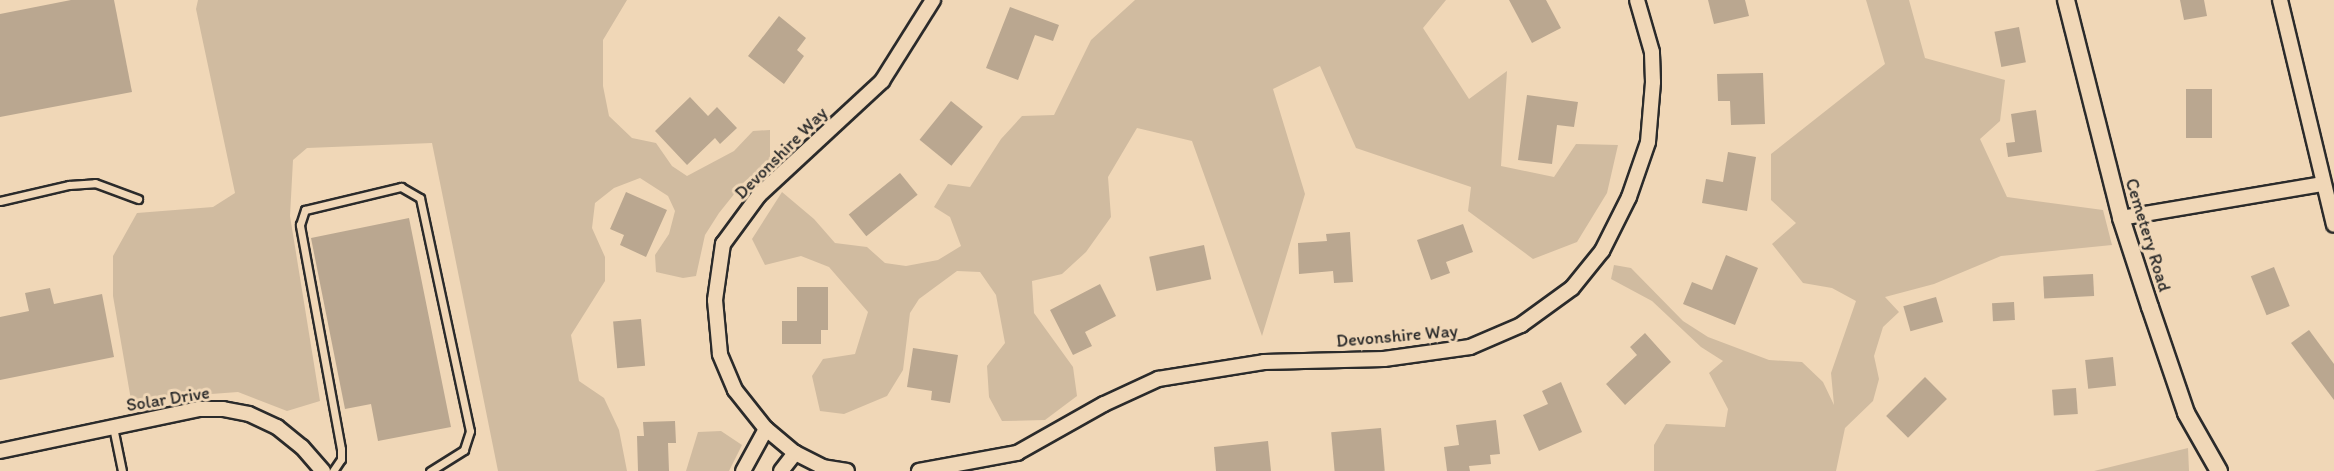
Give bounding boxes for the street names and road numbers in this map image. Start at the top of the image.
street label: Devonshire Way [730,102,832,204]
street label: Cemetery Road [2120,176,2176,294]
street label: Devonshire Way [1335,320,1459,352]
street label: Solar Drive [124,382,212,416]

